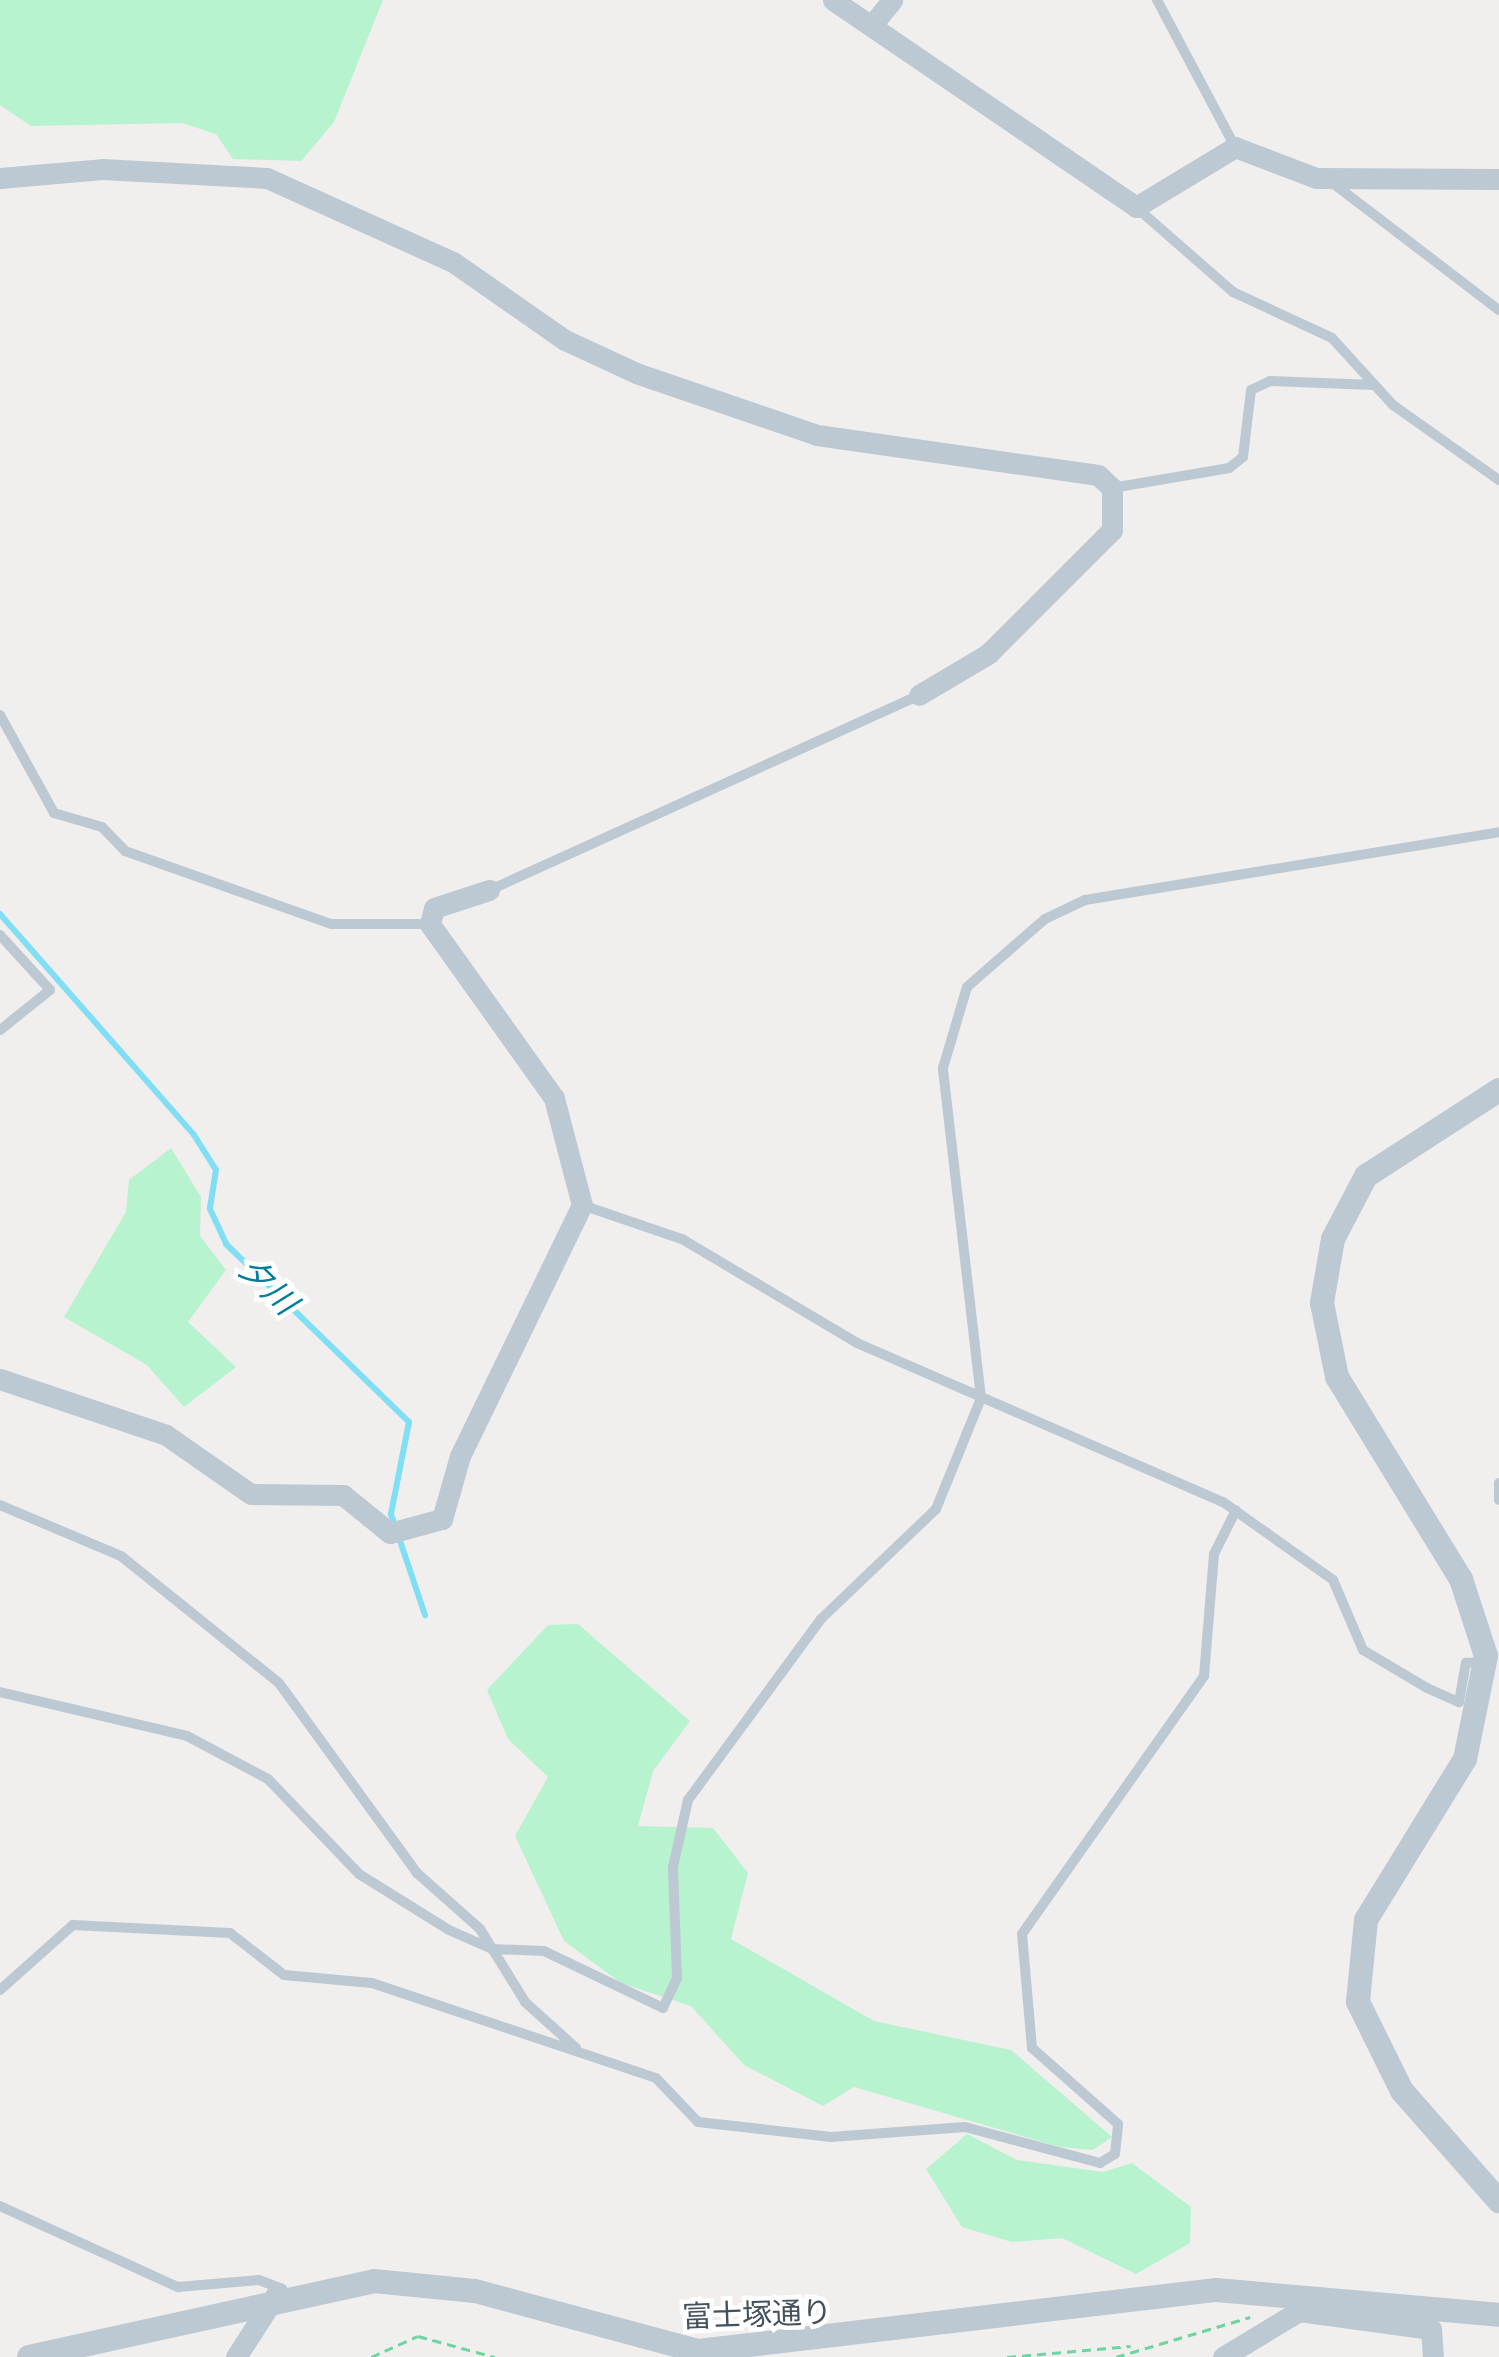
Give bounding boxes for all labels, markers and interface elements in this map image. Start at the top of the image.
water label: 夕川 [231,1248,305,1322]
street label: 富士塚通り [681,2293,833,2335]

